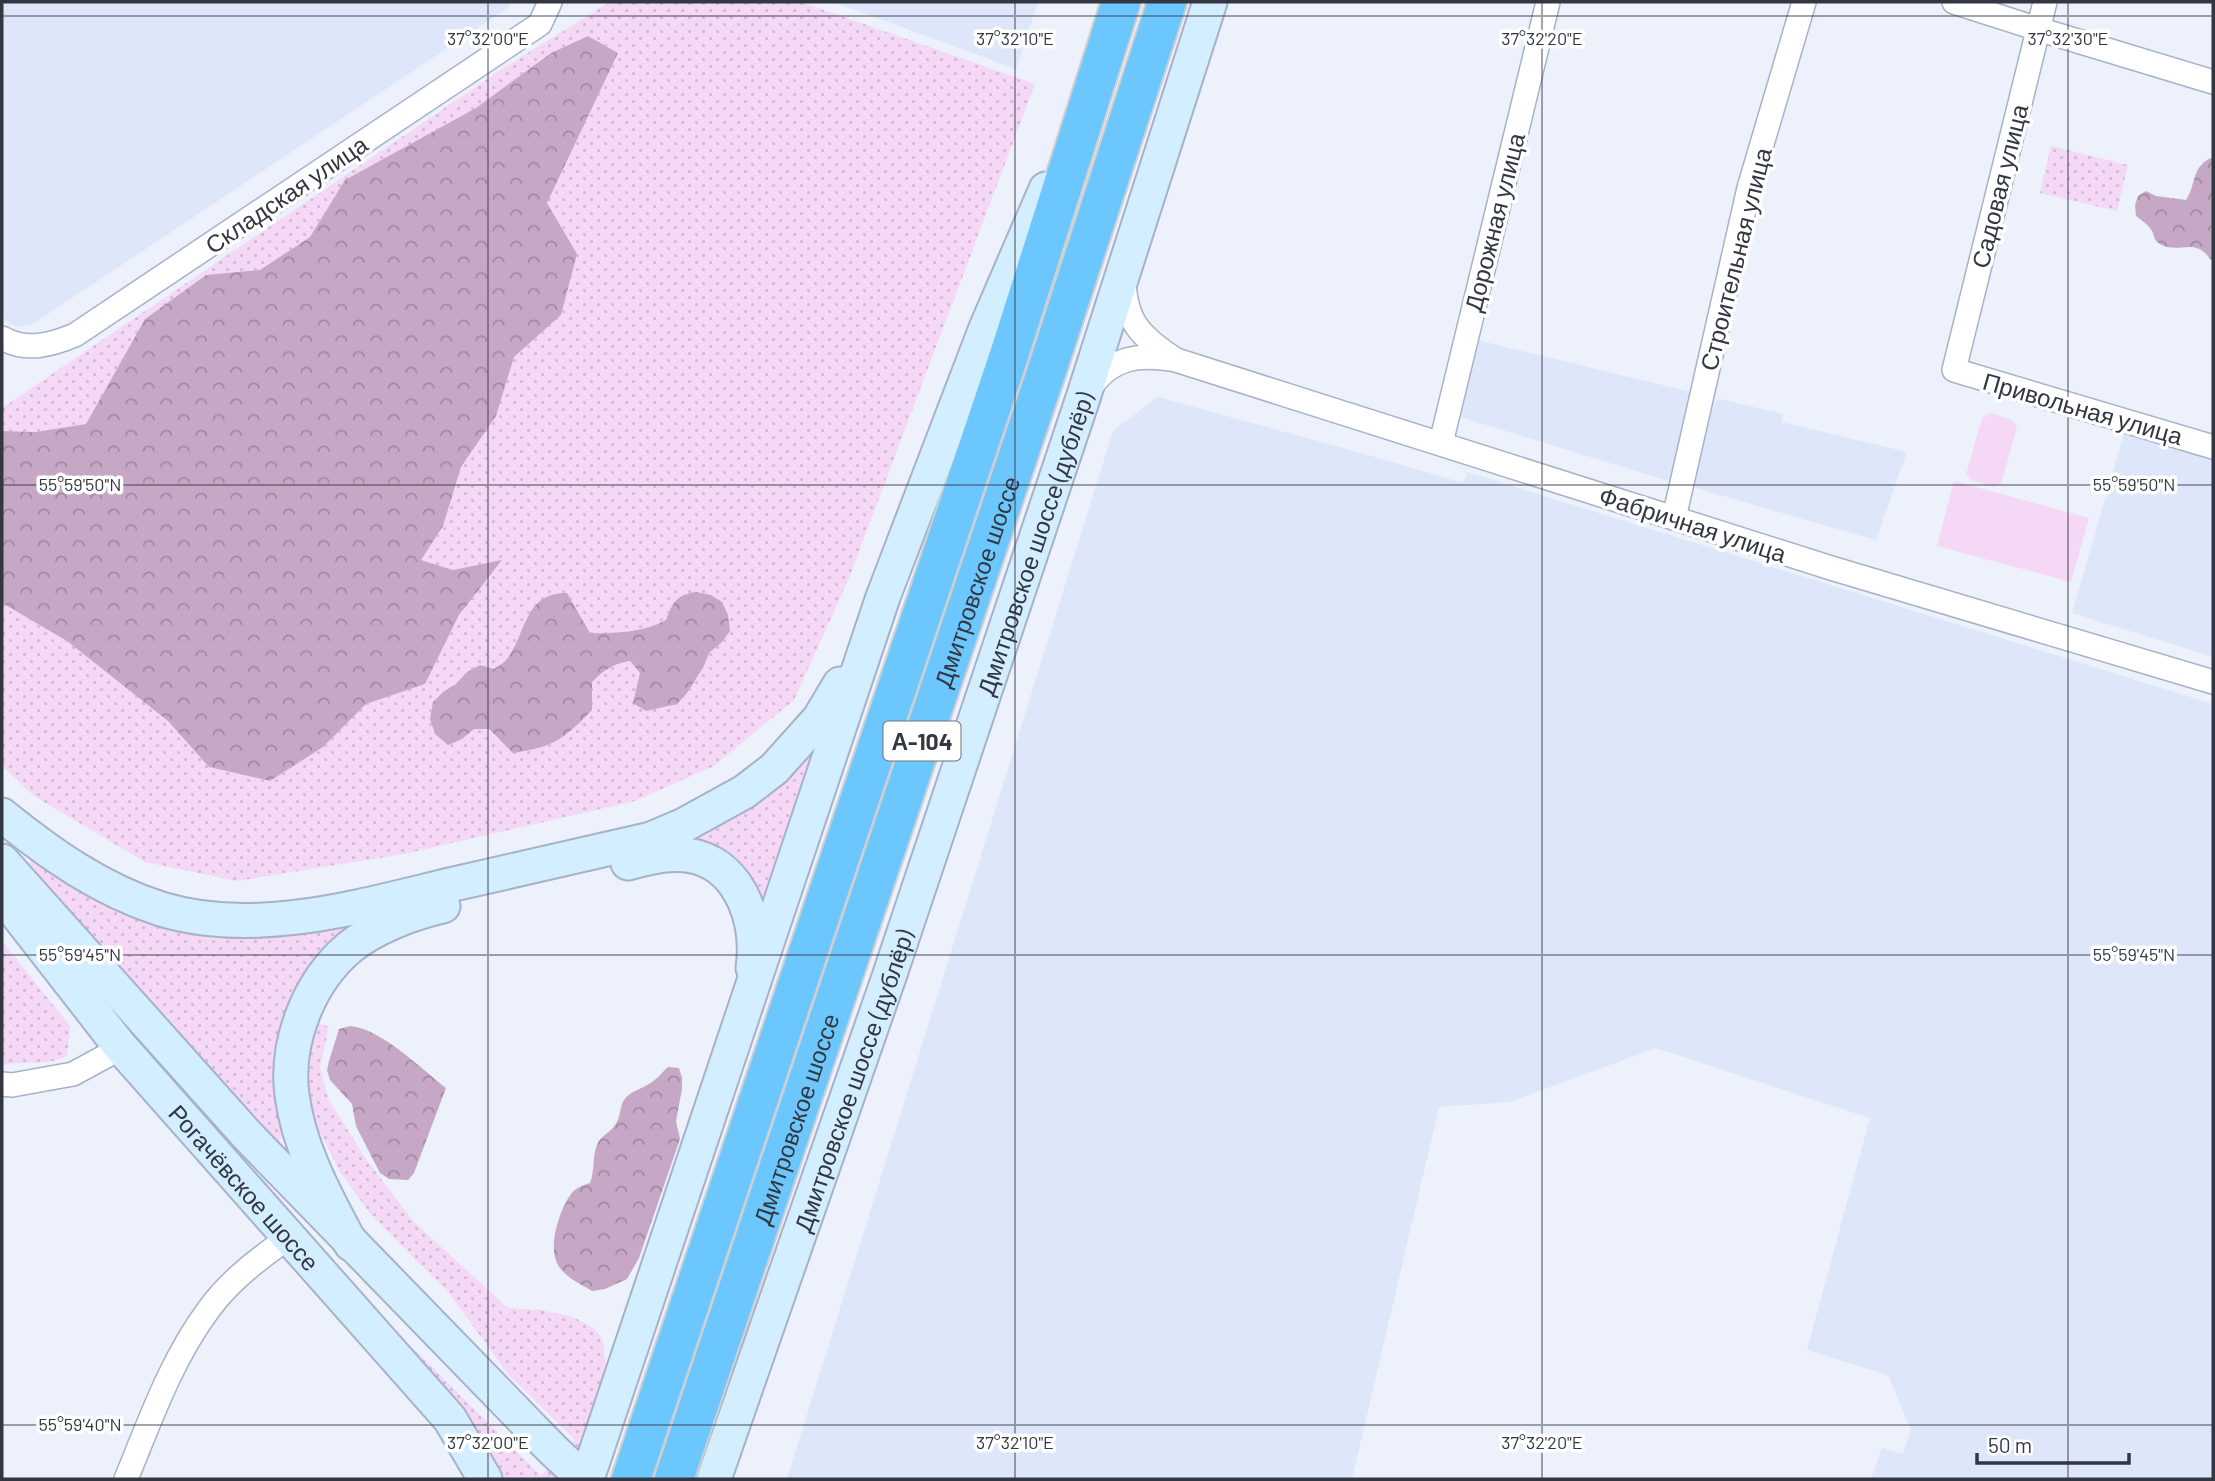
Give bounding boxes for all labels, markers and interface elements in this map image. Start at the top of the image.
text: 37°32'00"E [447,27,529,49]
text: 37°32'10"E [976,27,1054,49]
text: 37°32'20"E [1501,27,1583,49]
text: 37°32'30"E [2028,27,2109,49]
street label: Садовая улица [1965,100,2034,271]
street label: Складская улица [199,129,373,259]
street label: Дорожная улица [1458,129,1530,314]
street label: Строительная улица [1693,144,1777,373]
street label: Привольная улица [1980,366,2187,451]
street label: Дмитровское шоссе (дублёр) [971,388,1097,698]
text: 55°59'50"N [39,473,121,495]
street label: Дмитровское шоссе [925,473,1025,691]
text: 55°59'50"N [2093,473,2175,495]
street label: Фабричная улица [1596,480,1791,568]
road number: А-104 [884,722,960,761]
street label: Дмитровское шоссе (дублёр) [788,925,918,1235]
text: 55°59'45"N [39,943,121,965]
text: 55°59'45"N [2093,943,2175,965]
street label: Дмитровское шоссе [745,1010,845,1228]
street label: Рогачёвское шоссе [164,1098,326,1276]
text: 55°59'40"N [38,1413,122,1435]
scale bar [1977,1422,2129,1466]
text: 37°32'00"E [447,1431,529,1453]
text: 37°32'10"E [976,1431,1054,1453]
text: 37°32'20"E [1501,1431,1583,1453]
text: 50 m [1988,1432,2032,1457]

